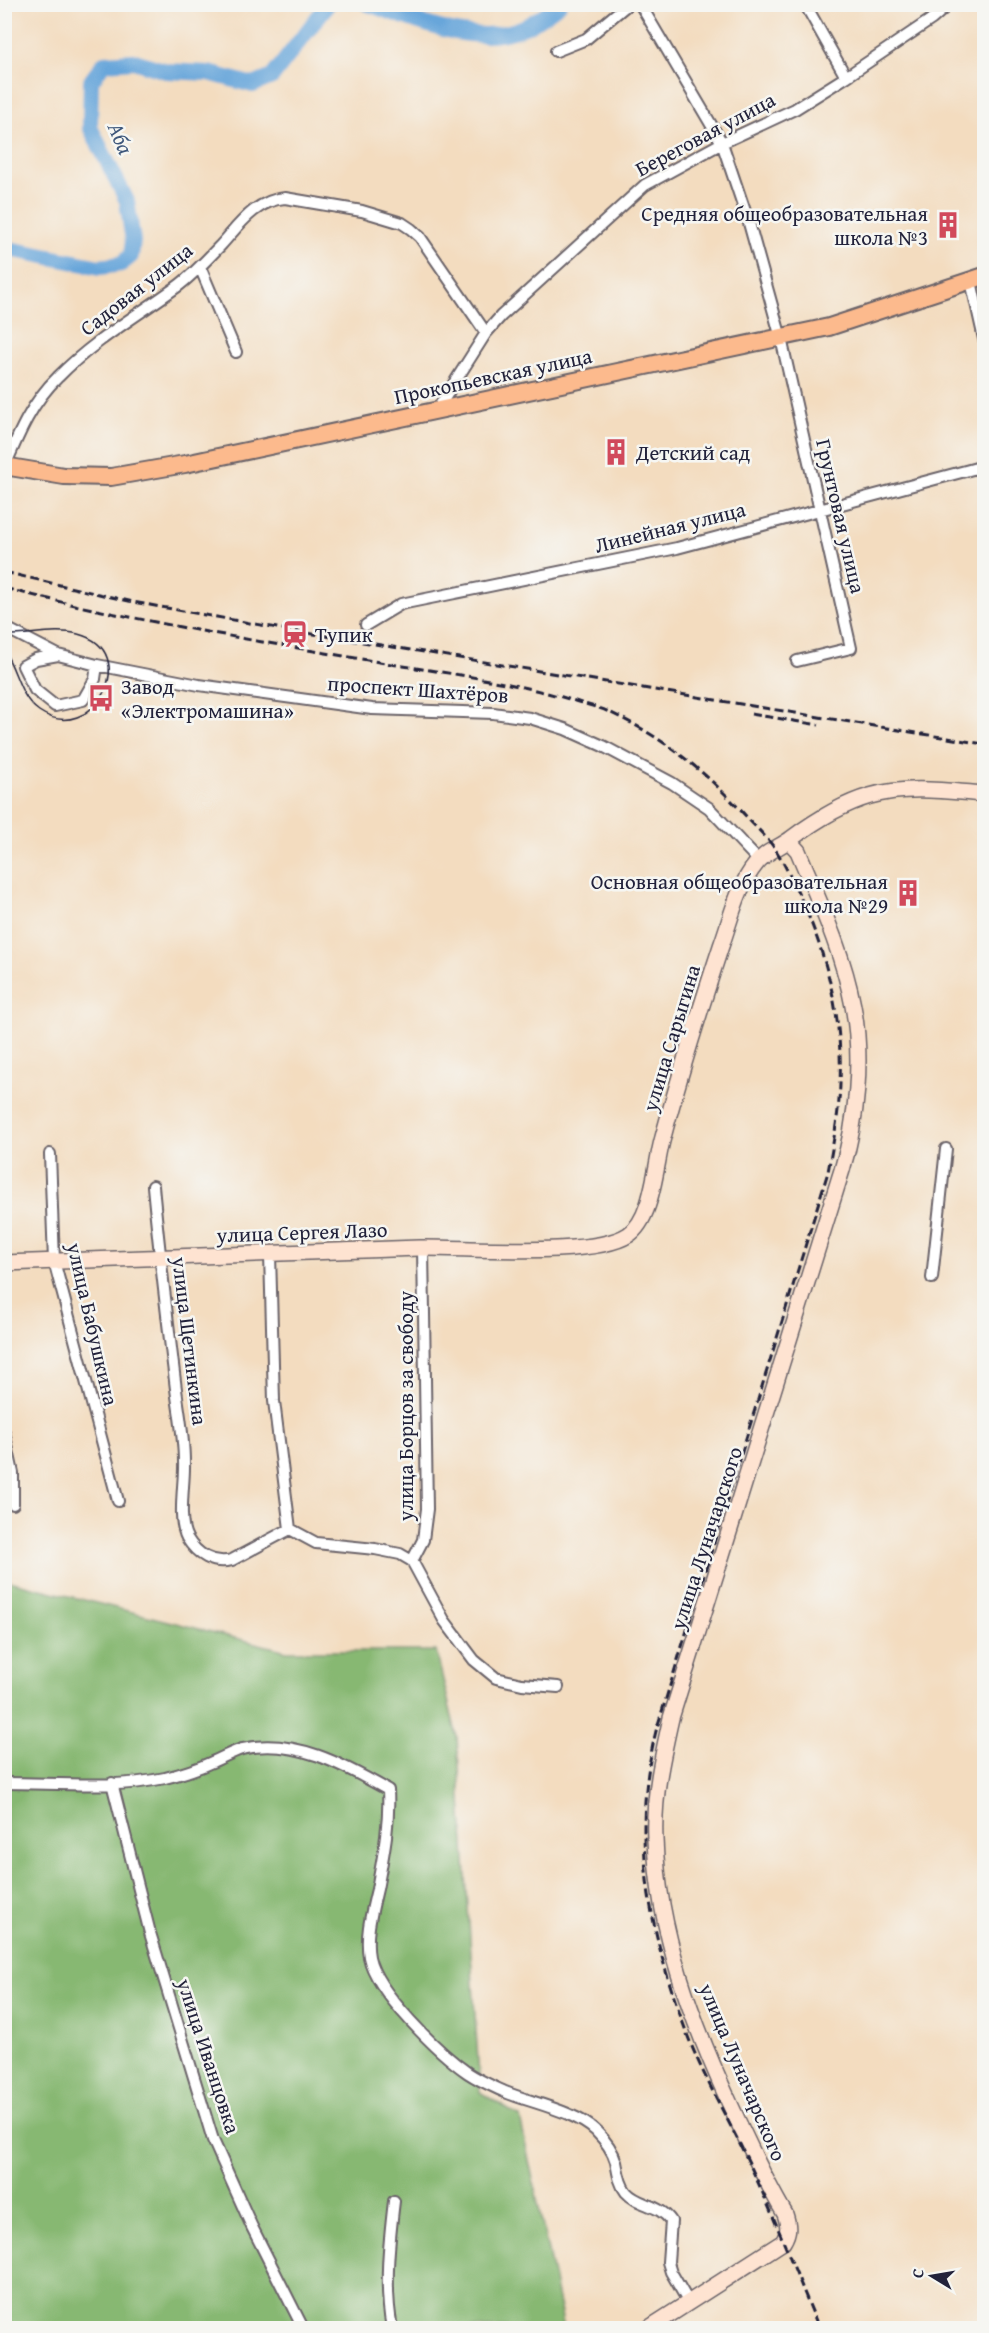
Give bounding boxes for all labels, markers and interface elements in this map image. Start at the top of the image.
street label: Береговая улица [629,84,781,184]
water label: Аба [99,116,142,159]
place label: Средняя общеобразовательная школа №3 [641,198,928,253]
building icon: Средняя общеобразовательная школа №3 [933,210,963,240]
street label: Садовая улица [73,235,199,343]
street label: Прокопьевская улица [391,340,595,412]
street label: Грунтовая улица [808,436,874,596]
building icon: Детский сад [601,437,631,467]
place label: Детский сад [635,437,751,468]
street label: Линейная улица [591,493,749,561]
station icon: Тупик [280,619,310,649]
place label: Тупик [315,619,373,650]
street label: проспект Шахтёров [327,667,509,711]
place label: Завод «Электромашина» [121,671,294,726]
bus stop icon: Завод «Электромашина» [86,683,116,713]
place label: Основная общеобразовательная школа №29 [591,866,888,921]
building icon: Основная общеобразовательная школа №29 [893,878,923,908]
street label: улица Сарыгина [634,961,708,1116]
street label: улица Сергея Лазо [215,1214,388,1251]
street label: улица Бабушкина [59,1239,127,1408]
street label: улица Щетинкина [164,1254,216,1427]
street label: улица Борцов за свободу [390,1291,421,1522]
street label: улица Луначарского [661,1443,750,1634]
street label: улица Иванцовка [169,1973,249,2138]
street label: улица Луначарского [691,1977,795,2166]
north arrow [902,2246,962,2306]
text: С [905,2266,930,2280]

